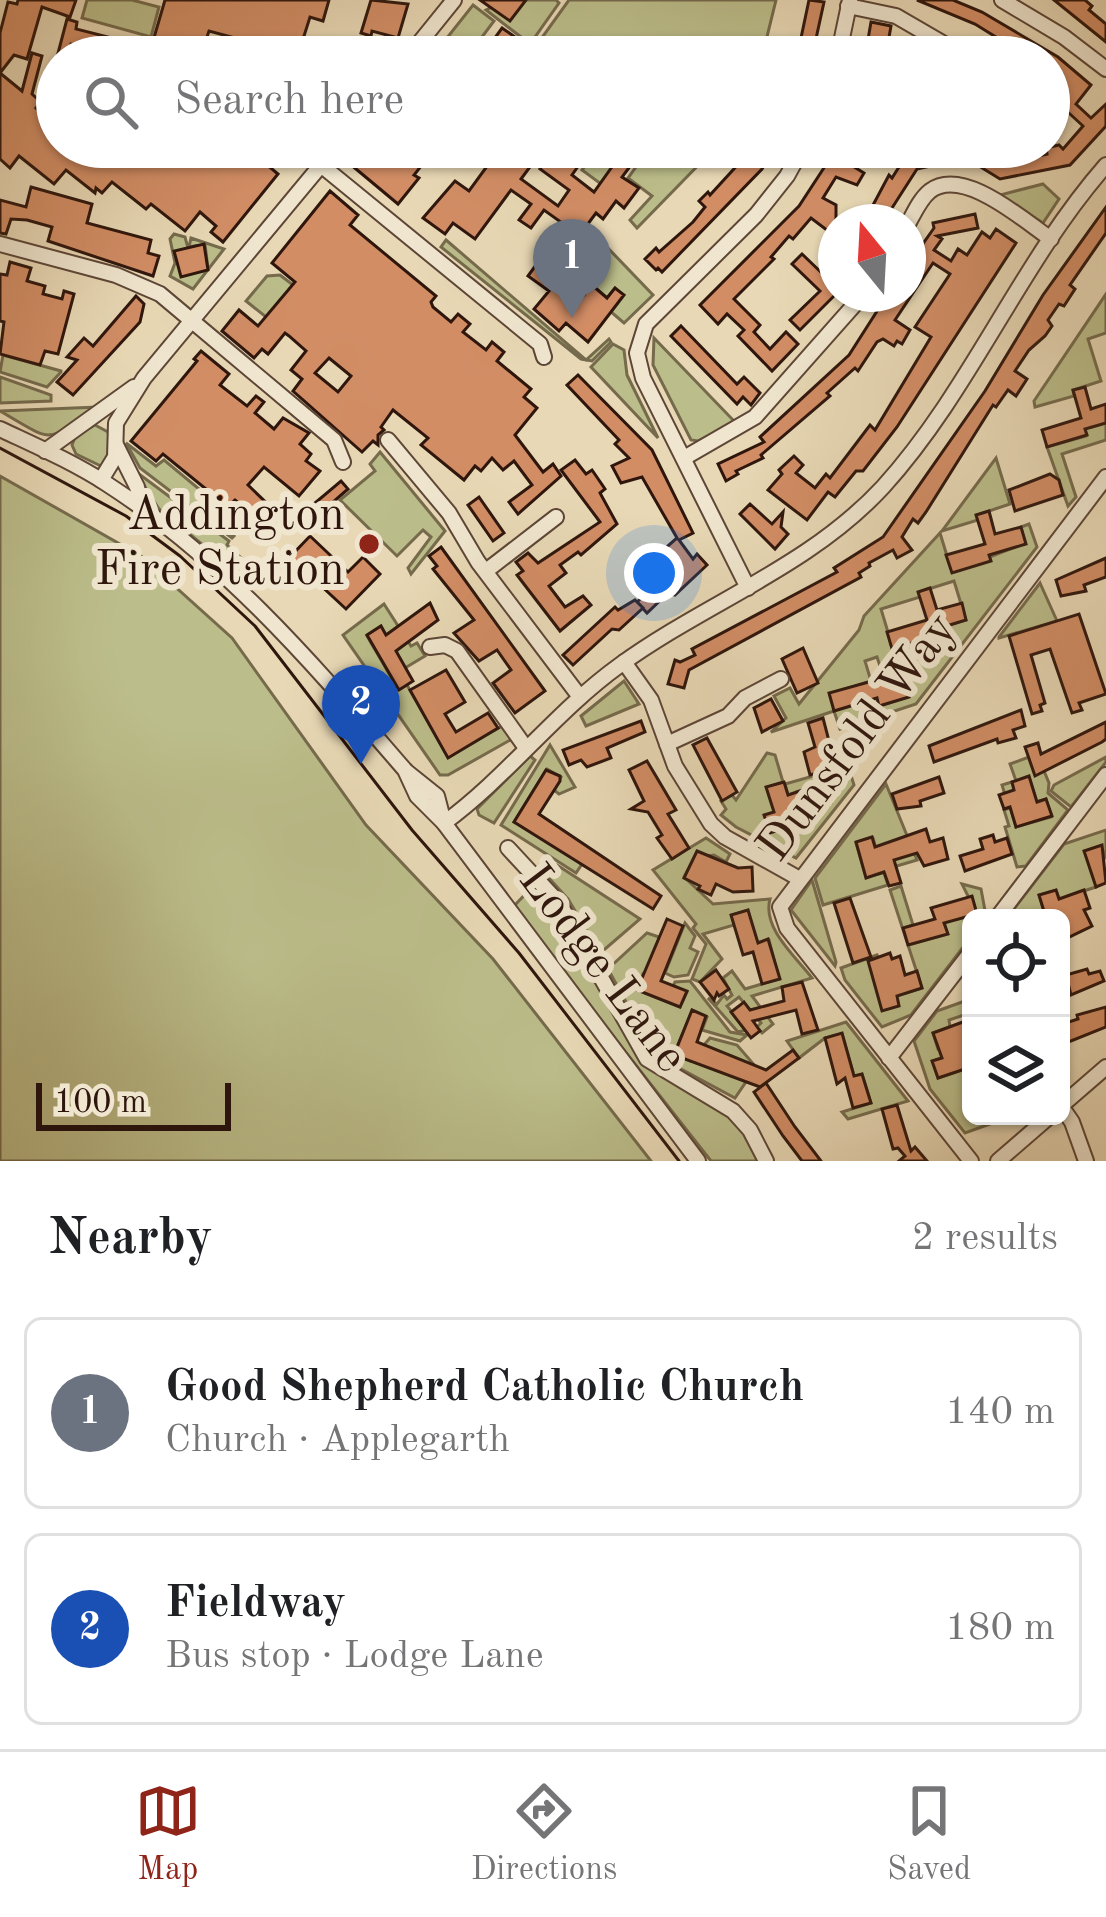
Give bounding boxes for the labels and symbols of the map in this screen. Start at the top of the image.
north arrow [818,204,926,312]
pin: 1 [533,219,611,318]
place label: Addington Fire Station [95,492,345,595]
marker: Addington Fire Station [356,531,382,557]
your location [624,543,684,603]
street label: Dunsfold Way [750,605,966,871]
pin: 2 [322,665,400,764]
street label: Lodge Lane [509,856,695,1082]
scale bar [36,1077,231,1130]

